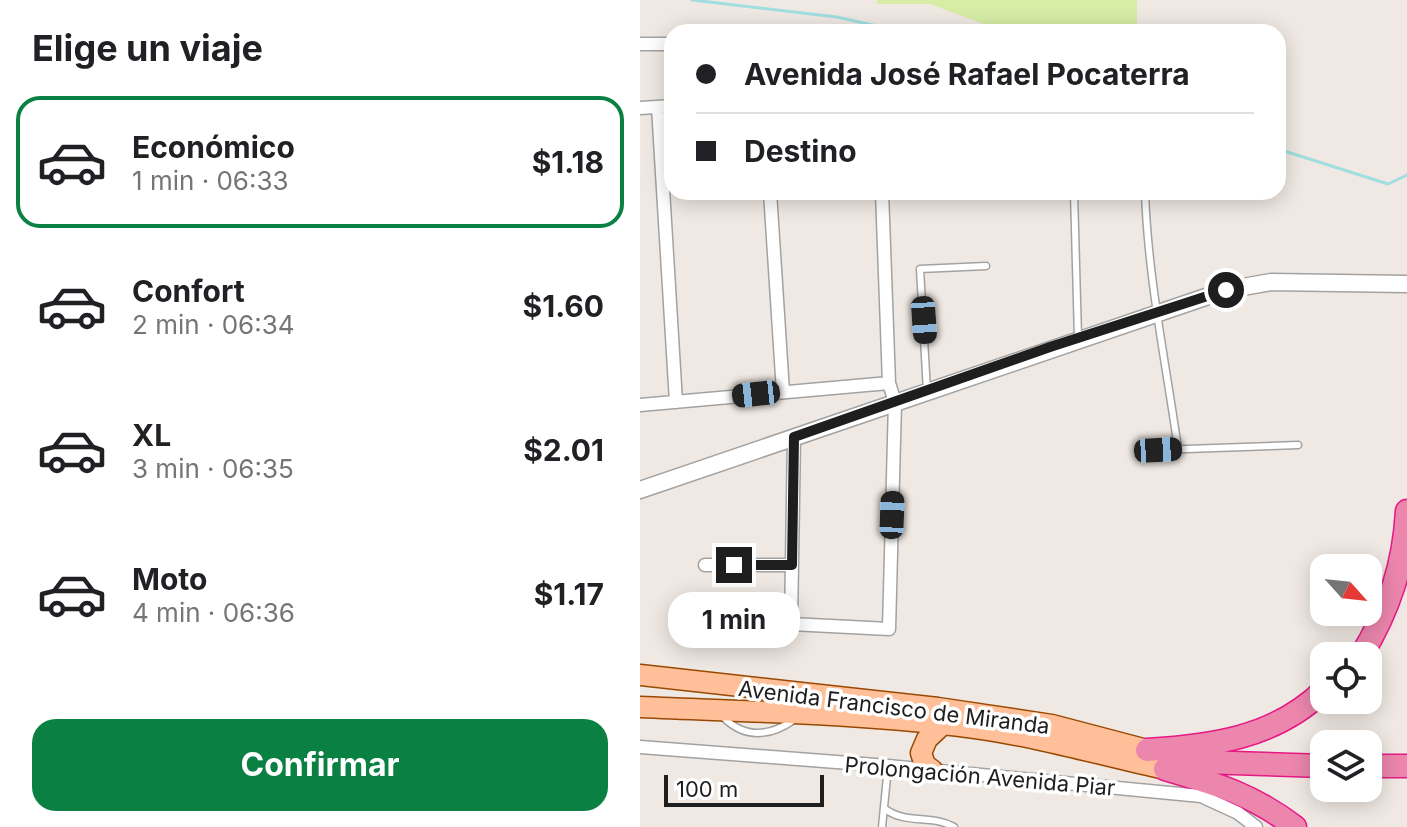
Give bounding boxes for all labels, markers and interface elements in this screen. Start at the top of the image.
text: Elige un viaje [32,26,263,70]
text: Avenida José Rafael Pocaterra [744,56,1190,92]
icon: car [36,126,108,198]
text: Económico [132,129,295,165]
text: Destino [744,133,857,169]
text: $1.18 [532,144,604,180]
text: 1 min · 06:33 [132,165,289,196]
icon: car [36,270,108,342]
route start [1208,272,1244,308]
text: Confort [132,273,245,309]
text: $1.60 [523,288,604,324]
car [910,295,938,345]
text: 2 min · 06:34 [132,309,295,340]
car [731,380,781,408]
icon: car [36,414,108,486]
text: XL [132,417,171,453]
text: $2.01 [523,432,604,468]
car [1133,437,1183,463]
text: 3 min · 06:35 [132,453,294,484]
car [879,491,905,539]
route end [716,547,752,583]
north arrow [1310,554,1382,626]
map controls [1310,554,1382,802]
icon: car [36,558,108,630]
text: Moto [132,561,207,597]
text: $1.17 [534,576,604,612]
callout: 1 min [668,593,800,649]
text: 4 min · 06:36 [132,597,295,628]
text: 1 min [702,604,766,635]
button: locate [1310,642,1382,714]
street label: Avenida Francisco de Miranda [737,675,1051,739]
button: Confirmar [32,719,608,811]
button: layers [1310,730,1382,802]
street label: Prolongación Avenida Piar [844,751,1116,801]
scale bar [664,771,824,807]
text: 100 m [676,776,738,802]

